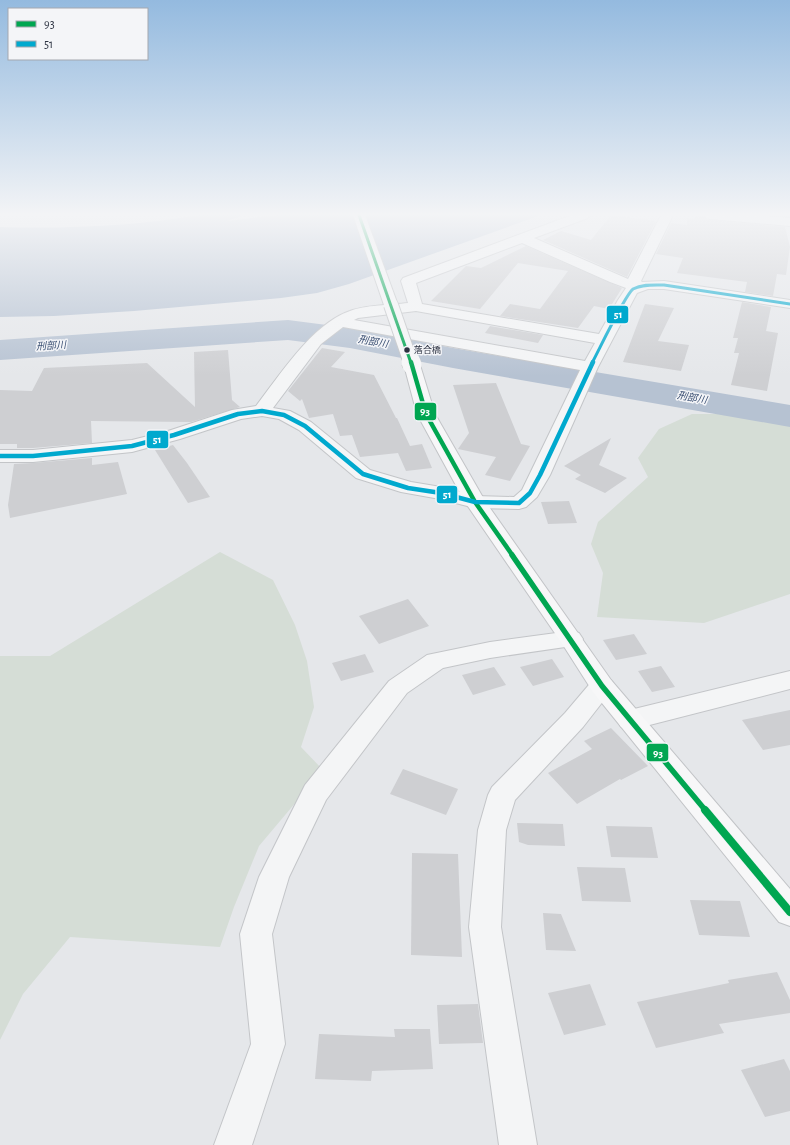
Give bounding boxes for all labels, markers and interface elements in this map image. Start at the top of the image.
legend [8,8,148,60]
text: 93 [44,18,55,30]
text: 51 [44,38,53,50]
line badge: 51 [606,305,629,324]
text: 51 [614,309,622,320]
water label: 刑部川 [357,333,390,350]
water label: 刑部川 [36,339,67,352]
marker: 落合橋 [402,345,412,355]
place label: 落合橋 [414,345,441,355]
water label: 刑部川 [676,389,709,406]
line badge: 93 [414,402,437,421]
text: 93 [420,406,430,417]
line badge: 51 [146,430,169,449]
text: 51 [153,434,161,445]
line badge: 51 [436,485,458,504]
text: 51 [443,489,451,500]
line badge: 93 [646,743,669,762]
text: 93 [653,748,663,759]

